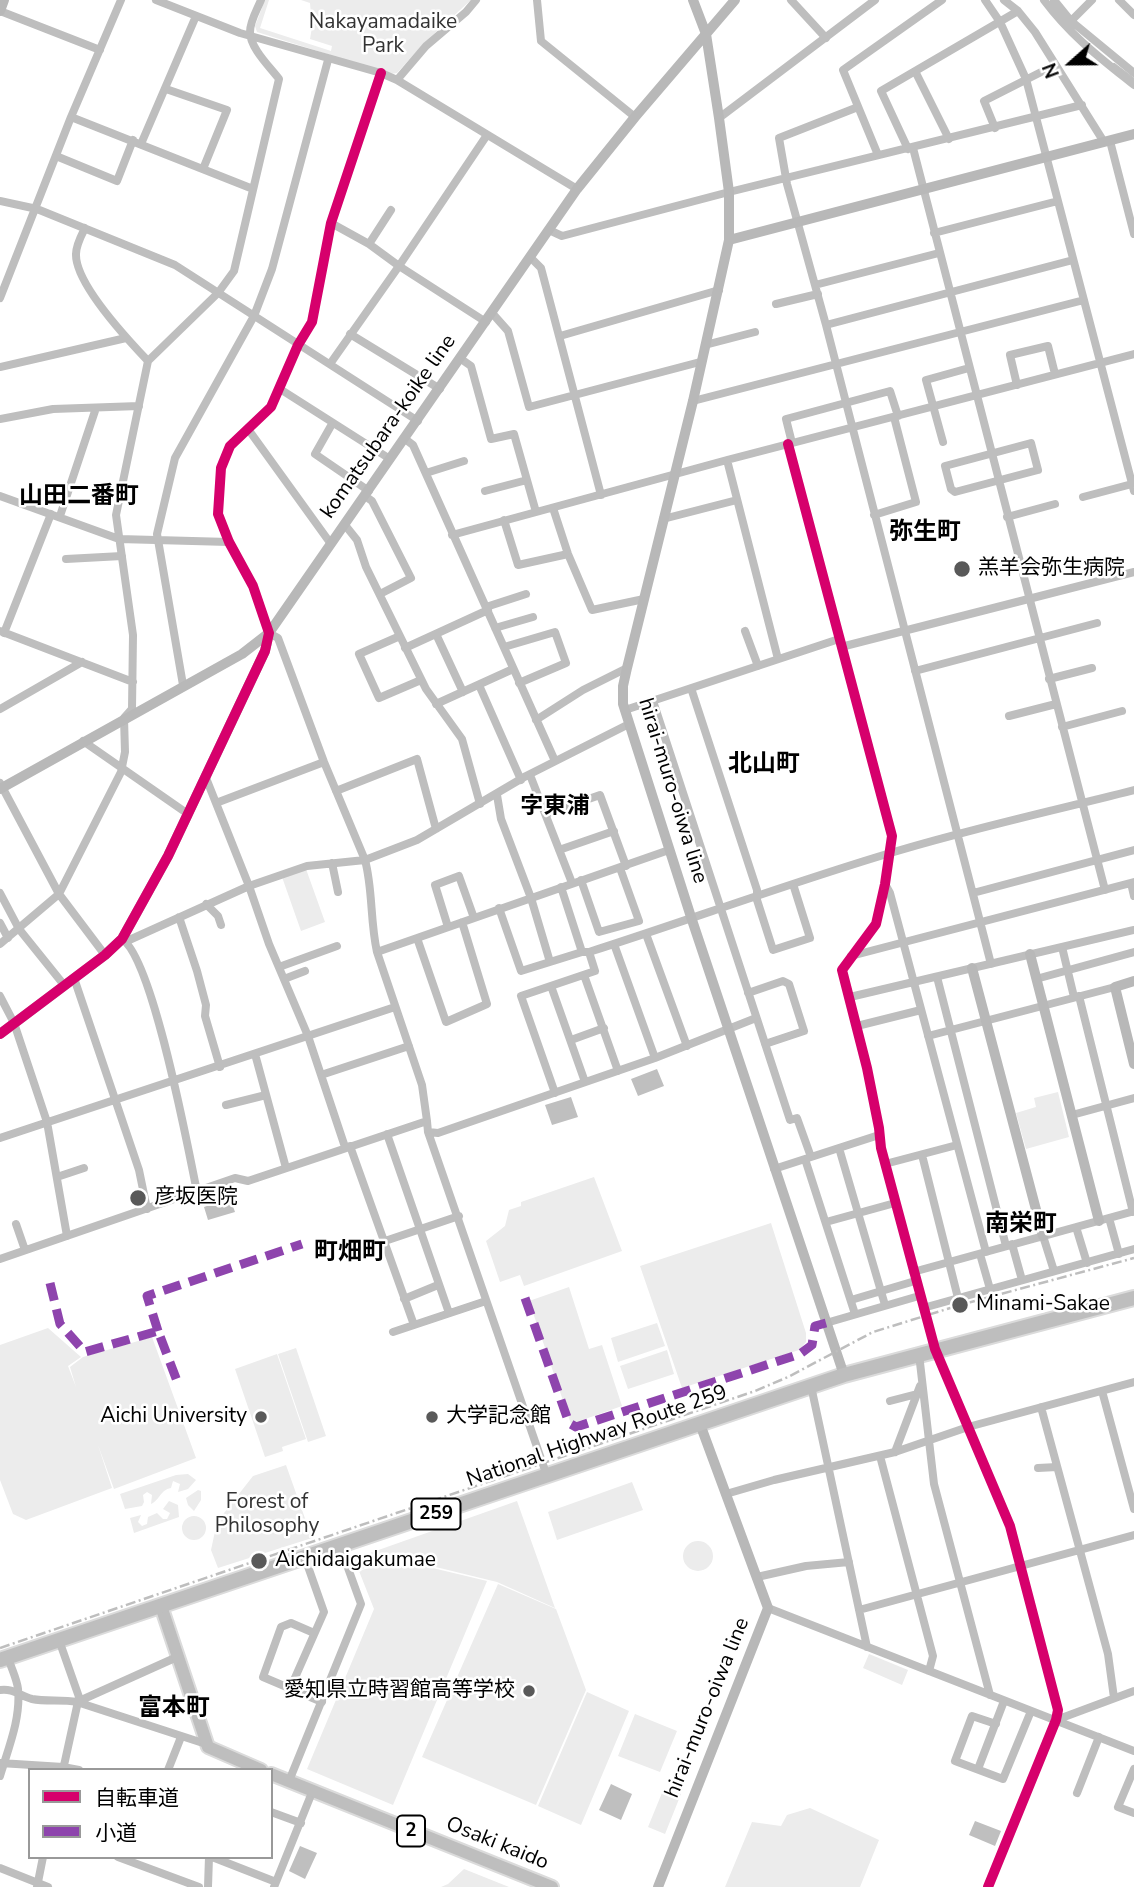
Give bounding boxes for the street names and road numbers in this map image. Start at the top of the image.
street label: komatsubara-koike line [316,330,462,524]
street label: hirai-muro-oiwa line [632,695,712,887]
street label: National Highway Route 259 [463,1381,731,1493]
road number: 259 [412,1498,460,1530]
street label: hirai-muro-oiwa line [660,1614,756,1802]
street label: Osaki kaido [442,1812,552,1876]
road number: 2 [397,1815,425,1846]

